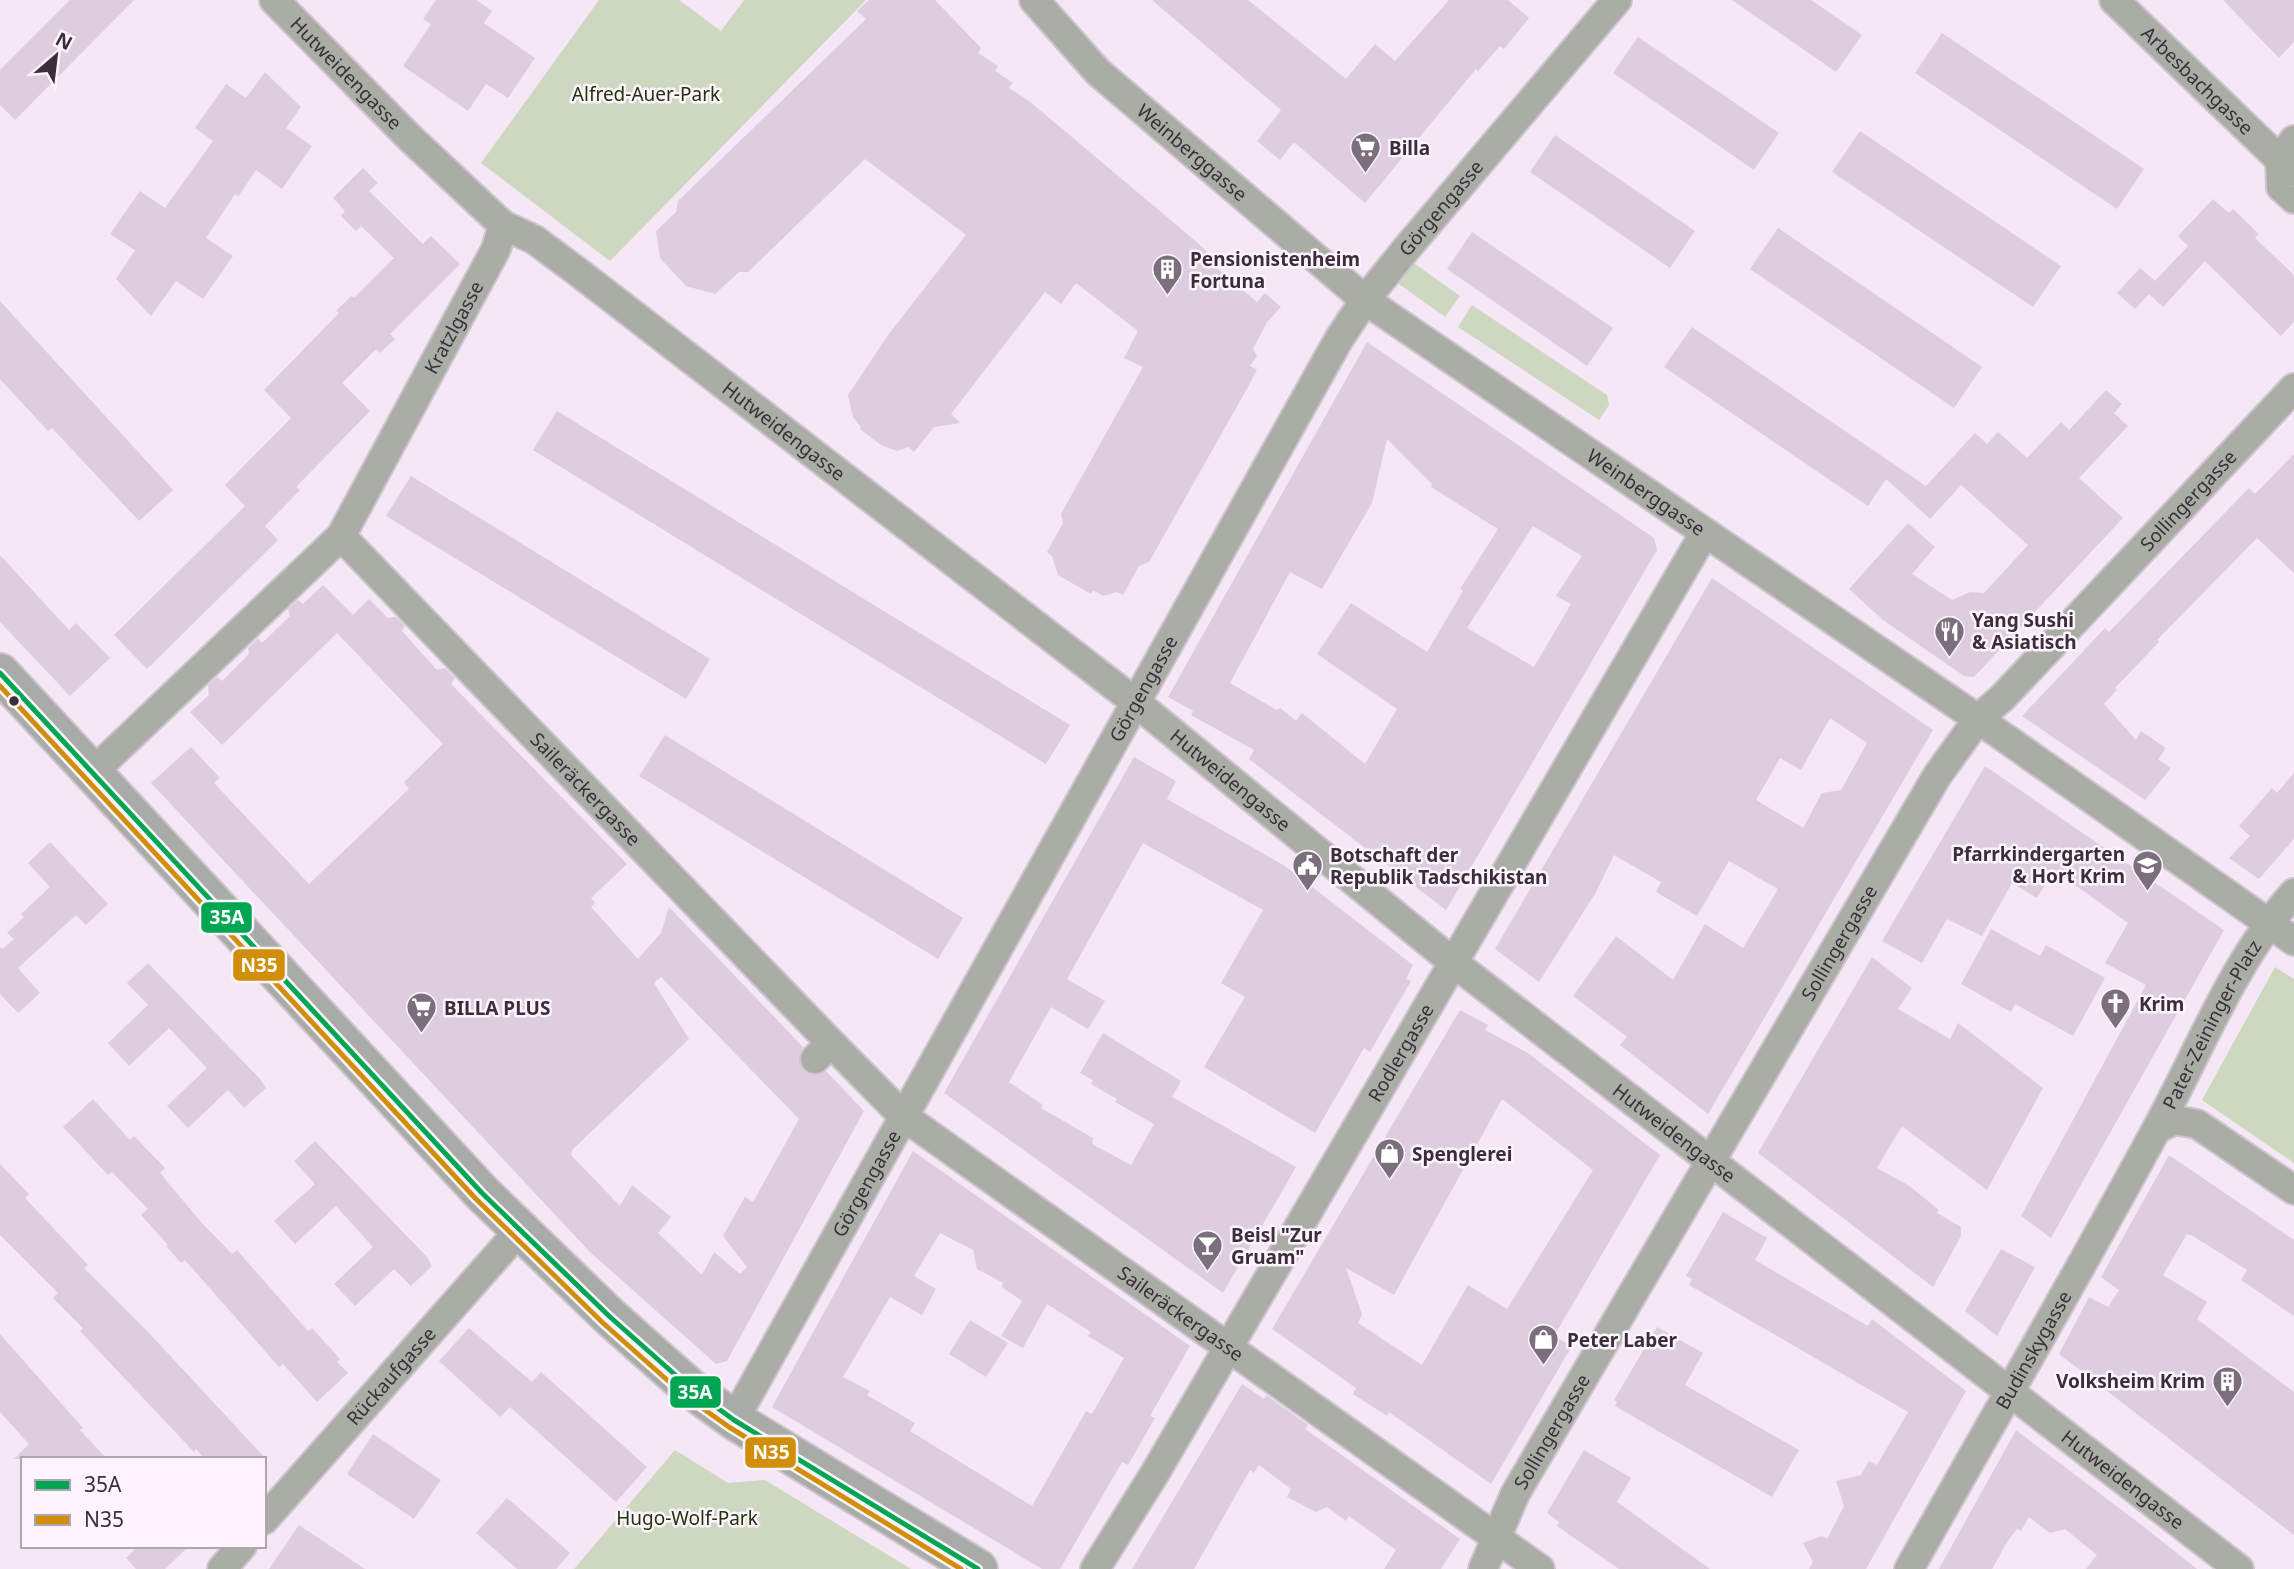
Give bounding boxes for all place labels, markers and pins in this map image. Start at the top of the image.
supermarket icon: Billa [1349,131,1383,175]
place label: Billa [1389,135,1430,161]
place label: Pensionistenheim Fortuna [1190,246,1360,294]
building icon: Pensionistenheim Fortuna [1150,253,1184,297]
place label: Yang Sushi & Asiatisch [1972,607,2077,655]
restaurant icon: Yang Sushi & Asiatisch [1932,614,1966,658]
unlabelled marker [7,694,21,708]
place label: Pfarrkindergarten & Hort Krim [1952,841,2125,889]
place label: Botschaft der Republik Tadschikistan [1330,842,1547,890]
school or university icon: Pfarrkindergarten & Hort Krim [2131,848,2165,892]
public building icon: Botschaft der Republik Tadschikistan [1290,849,1324,893]
church icon: Krim [2099,987,2133,1031]
supermarket icon: BILLA PLUS [404,991,438,1035]
place label: Krim [2139,991,2184,1017]
place label: BILLA PLUS [444,995,550,1021]
shop icon: Spenglerei [1372,1137,1406,1181]
place label: Spenglerei [1412,1141,1512,1167]
place label: Beisl "Zur Gruam" [1231,1222,1322,1270]
bar icon: Beisl "Zur Gruam" [1191,1229,1225,1273]
shop icon: Peter Laber [1527,1323,1561,1367]
place label: Peter Laber [1567,1327,1678,1353]
building icon: Volksheim Krim [2211,1364,2245,1408]
place label: Volksheim Krim [2056,1368,2205,1394]

